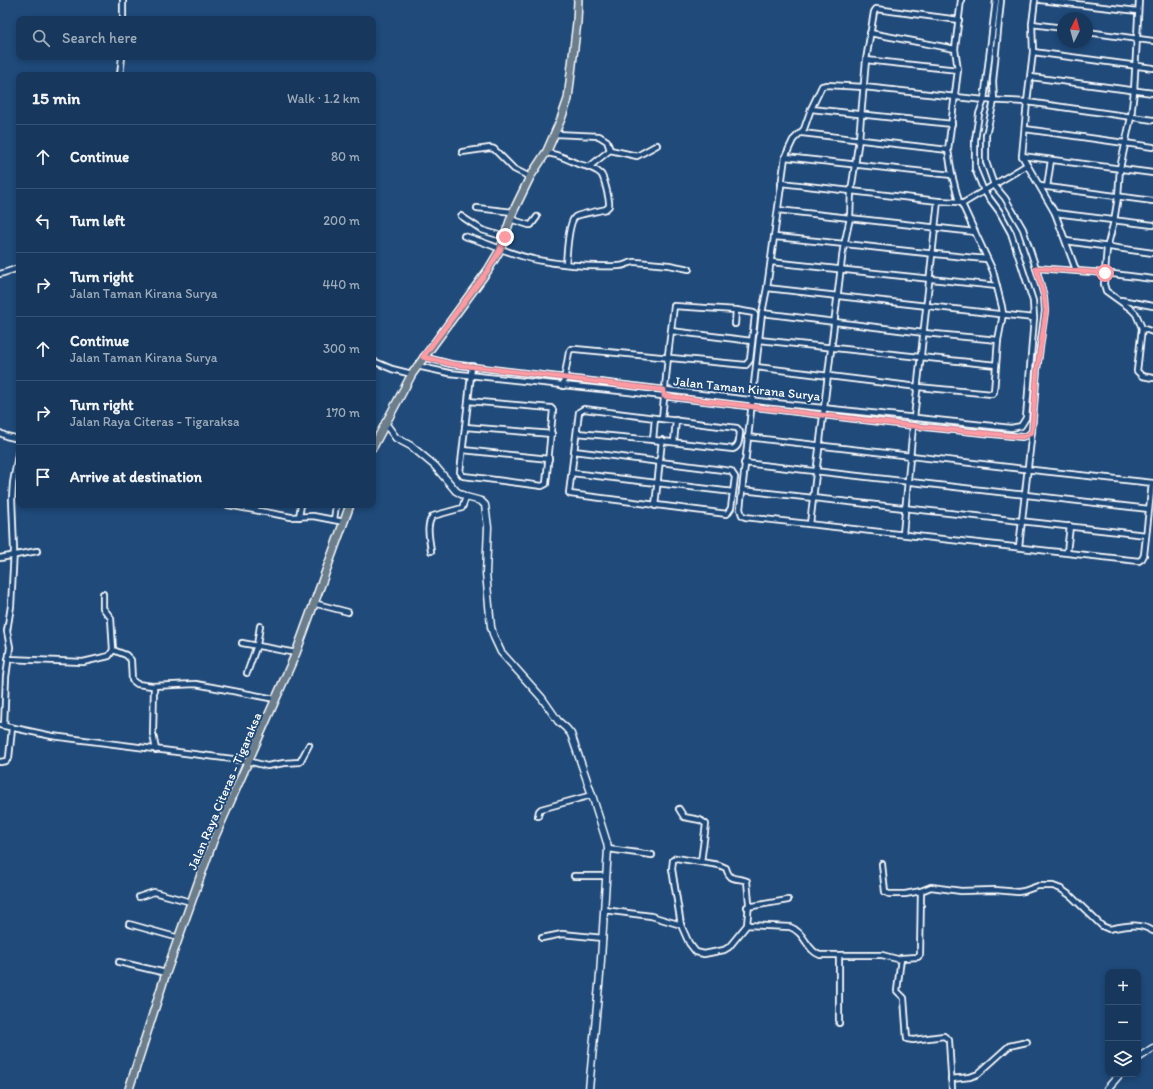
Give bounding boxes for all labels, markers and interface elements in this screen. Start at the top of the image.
north arrow [1057,12,1093,48]
search box [16,16,376,60]
icon: search [30,27,52,49]
text: Search here [62,29,137,47]
text: 15 min [32,88,80,108]
text: Walk · 1.2 km [287,91,360,106]
icon: ahead [32,146,54,168]
text: Continue [70,148,129,166]
text: 80 m [331,149,360,164]
icon: left [32,210,54,232]
text: Turn left [70,212,125,230]
text: 200 m [323,213,360,228]
route end [496,228,514,246]
route start [1096,264,1114,282]
text: Turn right [70,268,134,286]
icon: right [32,274,54,296]
text: 440 m [323,277,360,292]
text: Jalan Taman Kirana Surya [70,286,218,301]
text: Continue [70,332,129,350]
icon: ahead [32,338,54,360]
text: 300 m [323,341,360,356]
text: Jalan Taman Kirana Surya [70,350,218,365]
street label: Jalan Taman Kirana Surya [673,373,821,404]
text: Turn right [70,396,134,414]
icon: right [32,402,54,424]
text: 170 m [326,405,360,420]
text: Jalan Raya Citeras - Tigaraksa [70,414,239,429]
icon: arrive [32,466,54,488]
text: Arrive at destination [70,468,202,486]
street label: Jalan Raya Citeras - Tigaraksa [184,710,265,872]
map controls [1105,969,1141,1077]
button: + [1105,969,1141,1005]
button: − [1105,1005,1141,1041]
button: layers [1105,1041,1141,1077]

